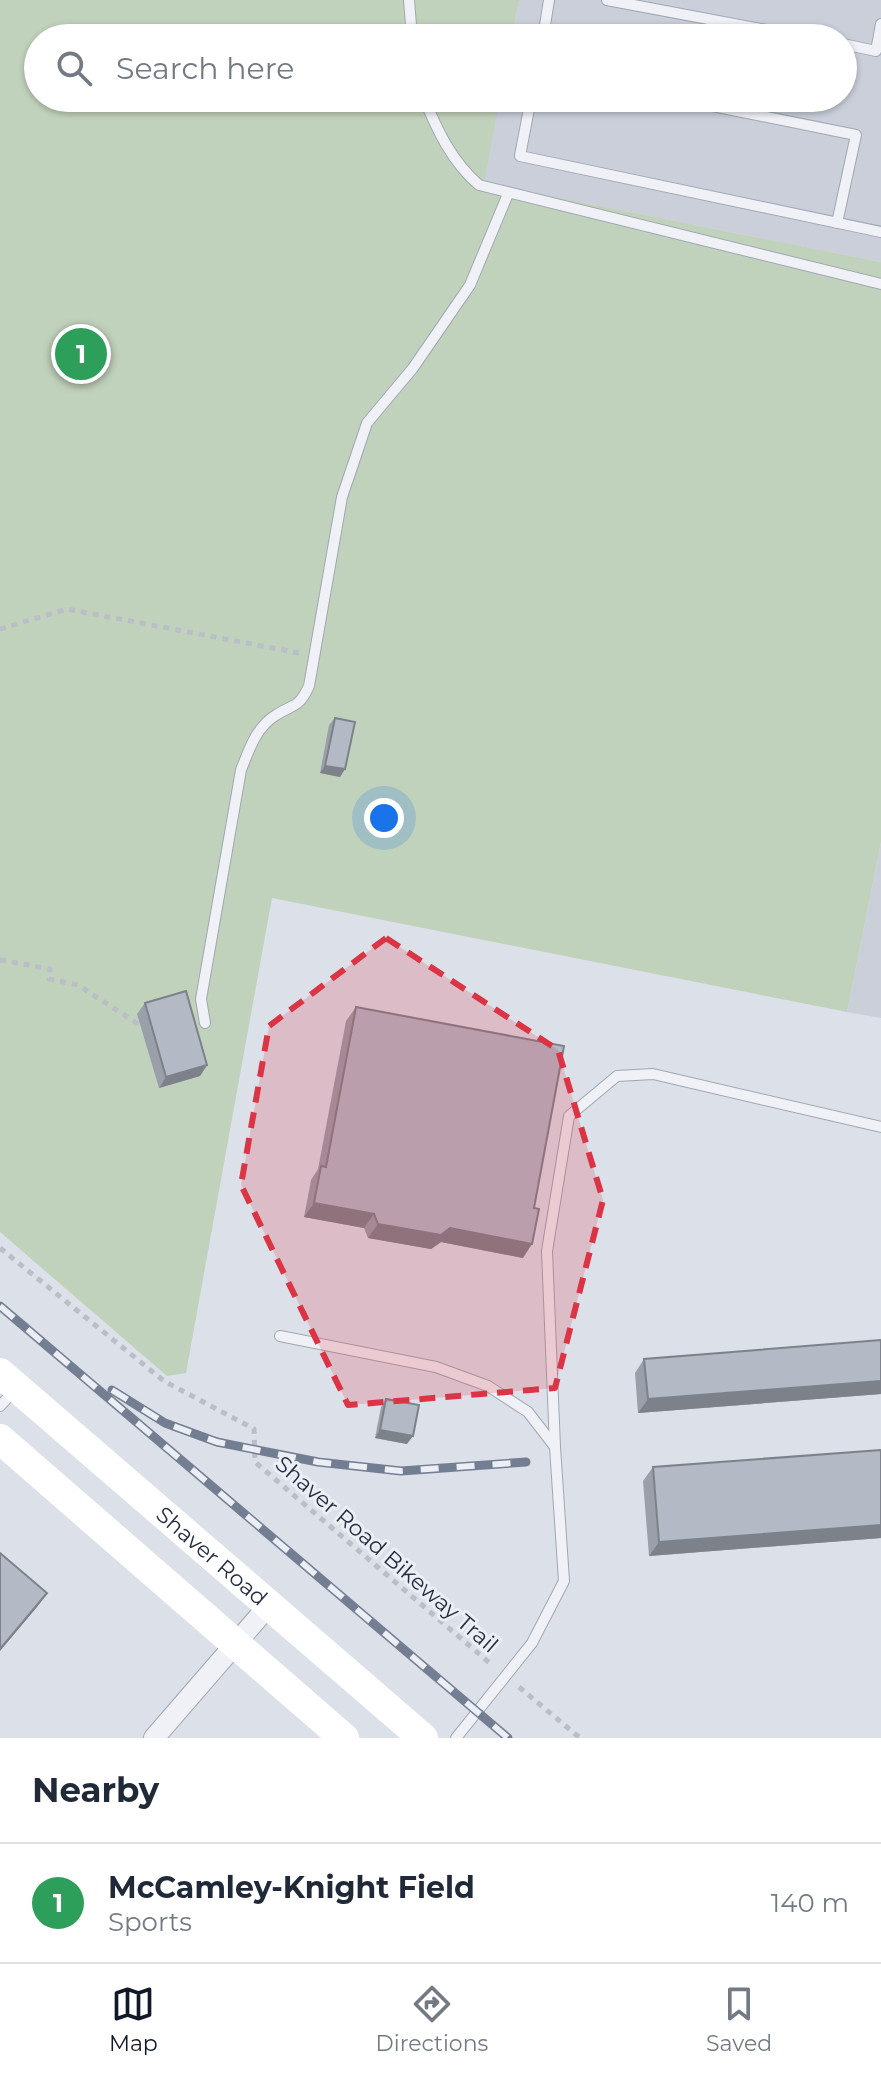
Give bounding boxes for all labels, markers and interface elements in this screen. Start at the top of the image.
search box [24,24,857,112]
icon: search [52,46,96,90]
text: Search here [116,50,294,87]
pin: 1 [55,324,107,384]
your location [364,798,404,838]
street label: Shaver Road Bikeway Trail [270,1450,504,1659]
street label: Shaver Road [151,1501,273,1612]
text: Nearby [32,1769,159,1811]
text: McCamley-Knight Field [108,1869,475,1906]
text: 1 [53,1887,63,1919]
text: 140 m [771,1887,849,1919]
text: Sports [108,1906,192,1938]
tab: Map [109,1982,158,2057]
tab: Directions [376,1982,488,2057]
tab: Saved [706,1982,772,2057]

